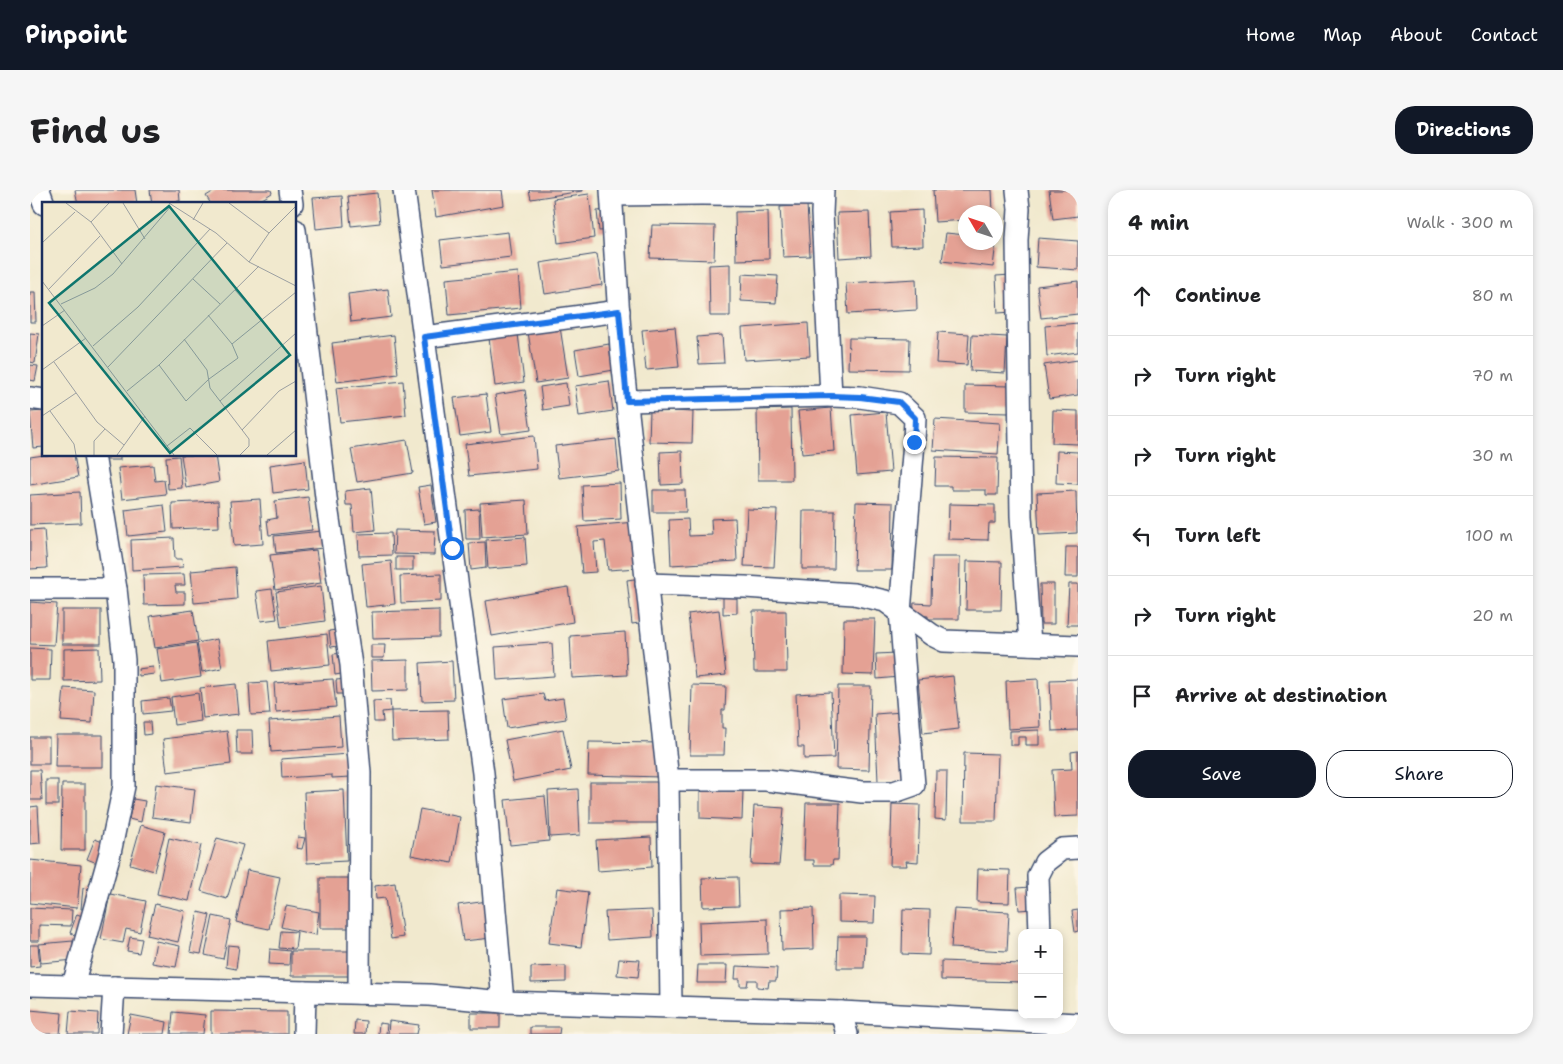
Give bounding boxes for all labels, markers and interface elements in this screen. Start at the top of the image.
text: Pinpoint [25,19,127,51]
text: Home [1246,23,1295,47]
text: Map [1323,23,1362,47]
text: About [1390,23,1443,47]
text: Contact [1471,23,1538,47]
button: Directions [1395,106,1533,154]
text: Find us [30,107,161,154]
inset map [42,202,296,456]
north arrow [958,205,1003,250]
text: 4 min [1128,209,1189,237]
text: Walk · 300 m [1406,212,1513,233]
icon: ahead [1128,282,1156,310]
text: Continue [1175,283,1261,308]
text: 80 m [1472,285,1513,306]
icon: right [1128,362,1156,390]
text: Turn right [1175,363,1276,388]
text: 70 m [1472,365,1513,386]
route end [903,431,926,454]
icon: right [1128,442,1156,470]
text: Turn right [1175,443,1276,468]
text: 30 m [1472,445,1513,466]
icon: left [1128,522,1156,550]
text: Turn left [1175,523,1261,548]
text: 100 m [1465,525,1513,546]
route start [441,537,464,560]
icon: right [1128,602,1156,630]
text: Turn right [1175,603,1276,628]
text: 20 m [1472,605,1513,626]
icon: arrive [1128,682,1156,710]
text: Arrive at destination [1175,683,1387,708]
button: Save [1128,750,1316,798]
button: Share [1326,750,1513,798]
map controls [1018,929,1063,1019]
button: + [1018,929,1063,974]
button: − [1018,974,1063,1019]

